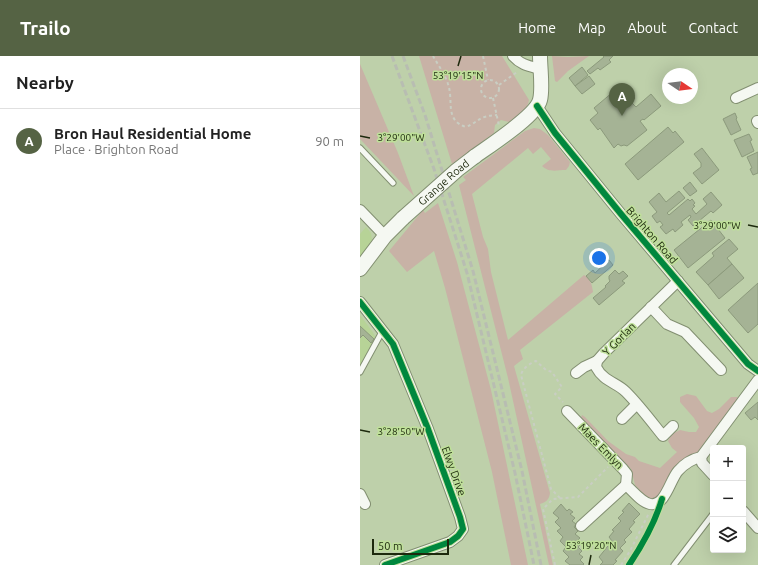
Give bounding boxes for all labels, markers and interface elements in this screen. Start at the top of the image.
text: Trailo [20,17,71,39]
text: Home [518,20,556,36]
text: Map [578,20,606,36]
text: About [628,20,667,36]
text: Contact [689,20,738,36]
north arrow [662,68,698,104]
text: 53°19'15"N [433,70,483,81]
text: Nearby [16,73,74,92]
pin: A [609,83,635,116]
text: Bron Haul Residential Home [54,125,251,142]
text: 3°29'00"W [377,132,425,143]
text: A [24,134,34,148]
text: 90 m [315,134,344,148]
text: Place · Brighton Road [54,142,179,156]
street label: Grange Road [416,157,471,208]
street label: Brighton Road [624,204,680,266]
text: 3°29'00"W [693,220,741,231]
your location [589,248,609,268]
street label: Y Gorlan [600,320,638,358]
street label: Maes Emlyn [576,421,626,471]
text: 3°28'50"W [377,426,425,437]
street label: Elwy Drive [440,445,468,497]
map controls [710,445,746,553]
button: + [710,445,746,481]
button: − [710,481,746,517]
button: layers [710,517,746,553]
scale bar [372,537,449,556]
text: 50 m [378,540,402,552]
text: 53°19'20"N [566,540,616,551]

